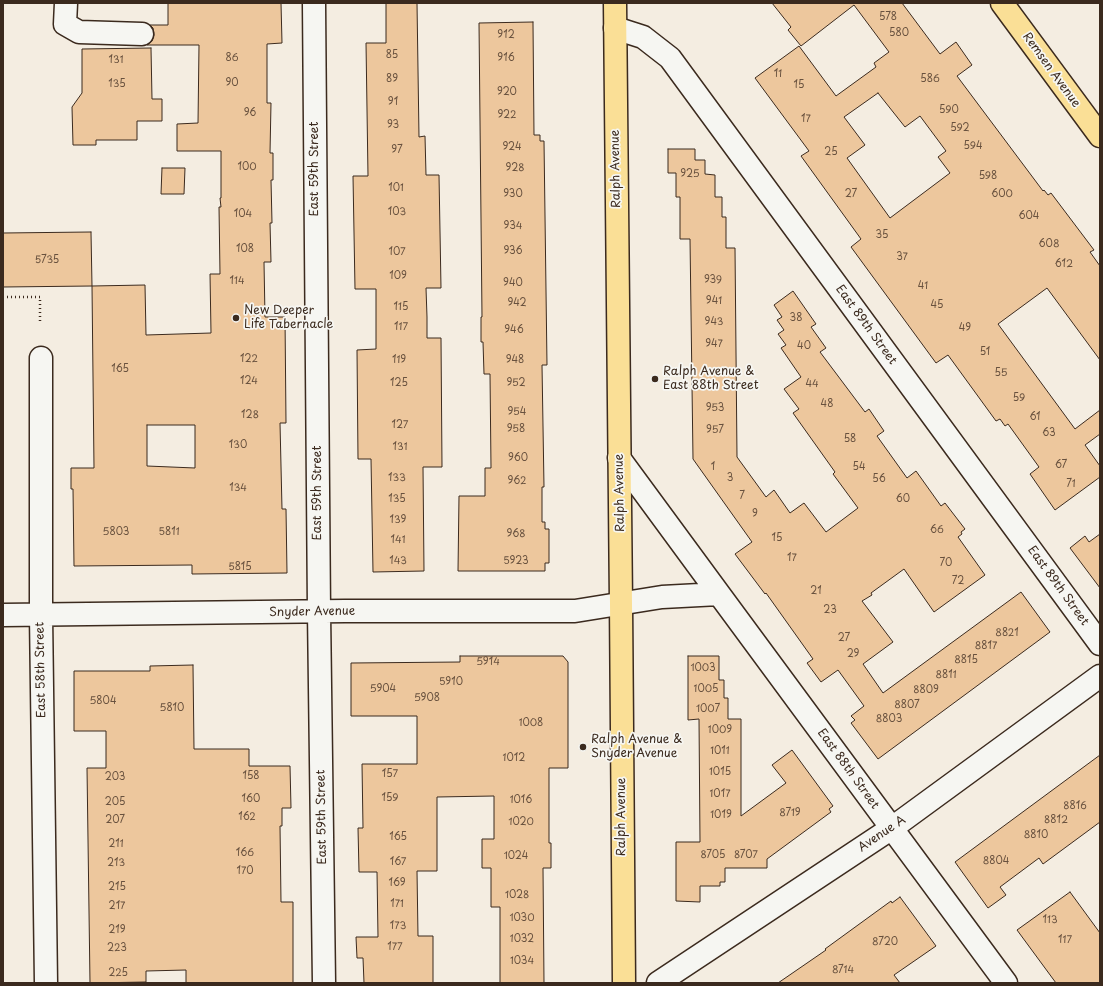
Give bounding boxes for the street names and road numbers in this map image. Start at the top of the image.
street label: Remsen Avenue [1019,30,1083,110]
street label: East 59th Street [308,122,322,216]
street label: Ralph Avenue [608,130,624,208]
street label: East 89th Street [832,282,900,368]
street label: East 59th Street [311,446,325,540]
street label: Ralph Avenue [612,454,628,532]
street label: East 89th Street [1024,543,1092,629]
street label: Snyder Avenue [269,604,355,620]
street label: East 58th Street [33,622,49,718]
street label: East 88th Street [814,726,882,812]
street label: East 59th Street [314,769,330,865]
street label: Ralph Avenue [615,778,629,856]
street label: Avenue A [856,813,908,855]

